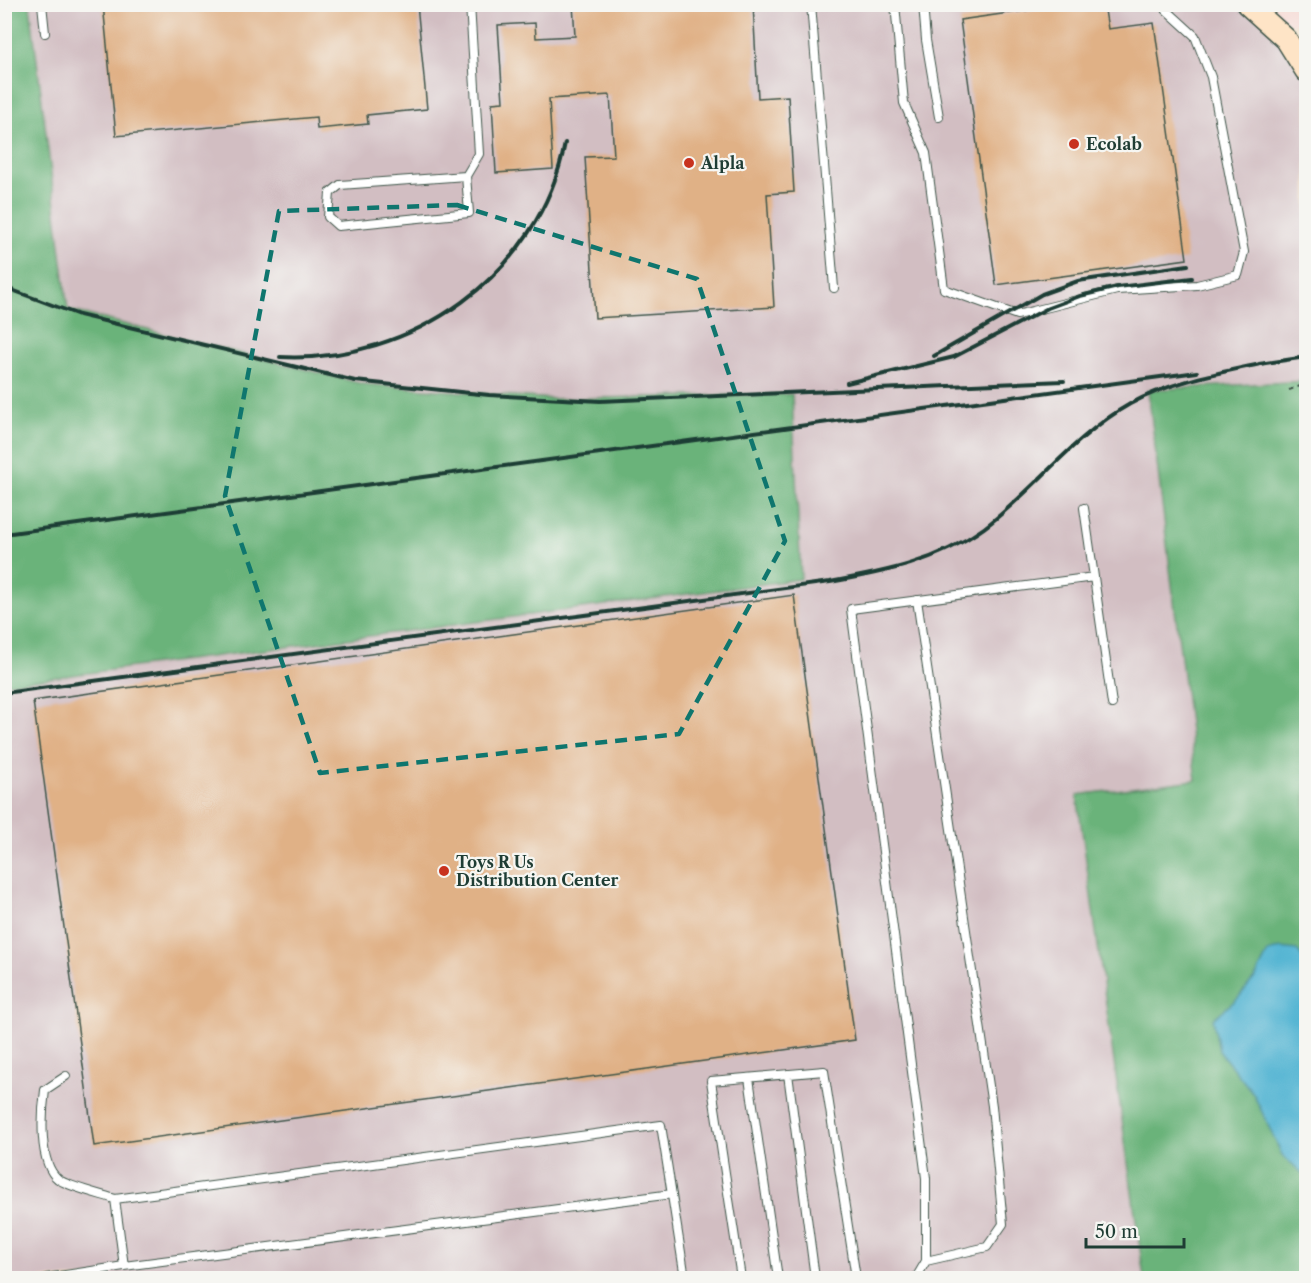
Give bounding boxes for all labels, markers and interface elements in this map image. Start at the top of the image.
place label: Ecolab [1086,134,1142,154]
marker: Ecolab [1067,137,1081,151]
place label: Alpla [700,153,745,173]
marker: Alpla [682,156,696,170]
place label: Toys R Us Distribution Center [456,852,619,890]
marker: Toys R Us Distribution Center [437,864,451,878]
scale bar [1086,1211,1184,1249]
text: 50 m [1095,1221,1138,1243]

